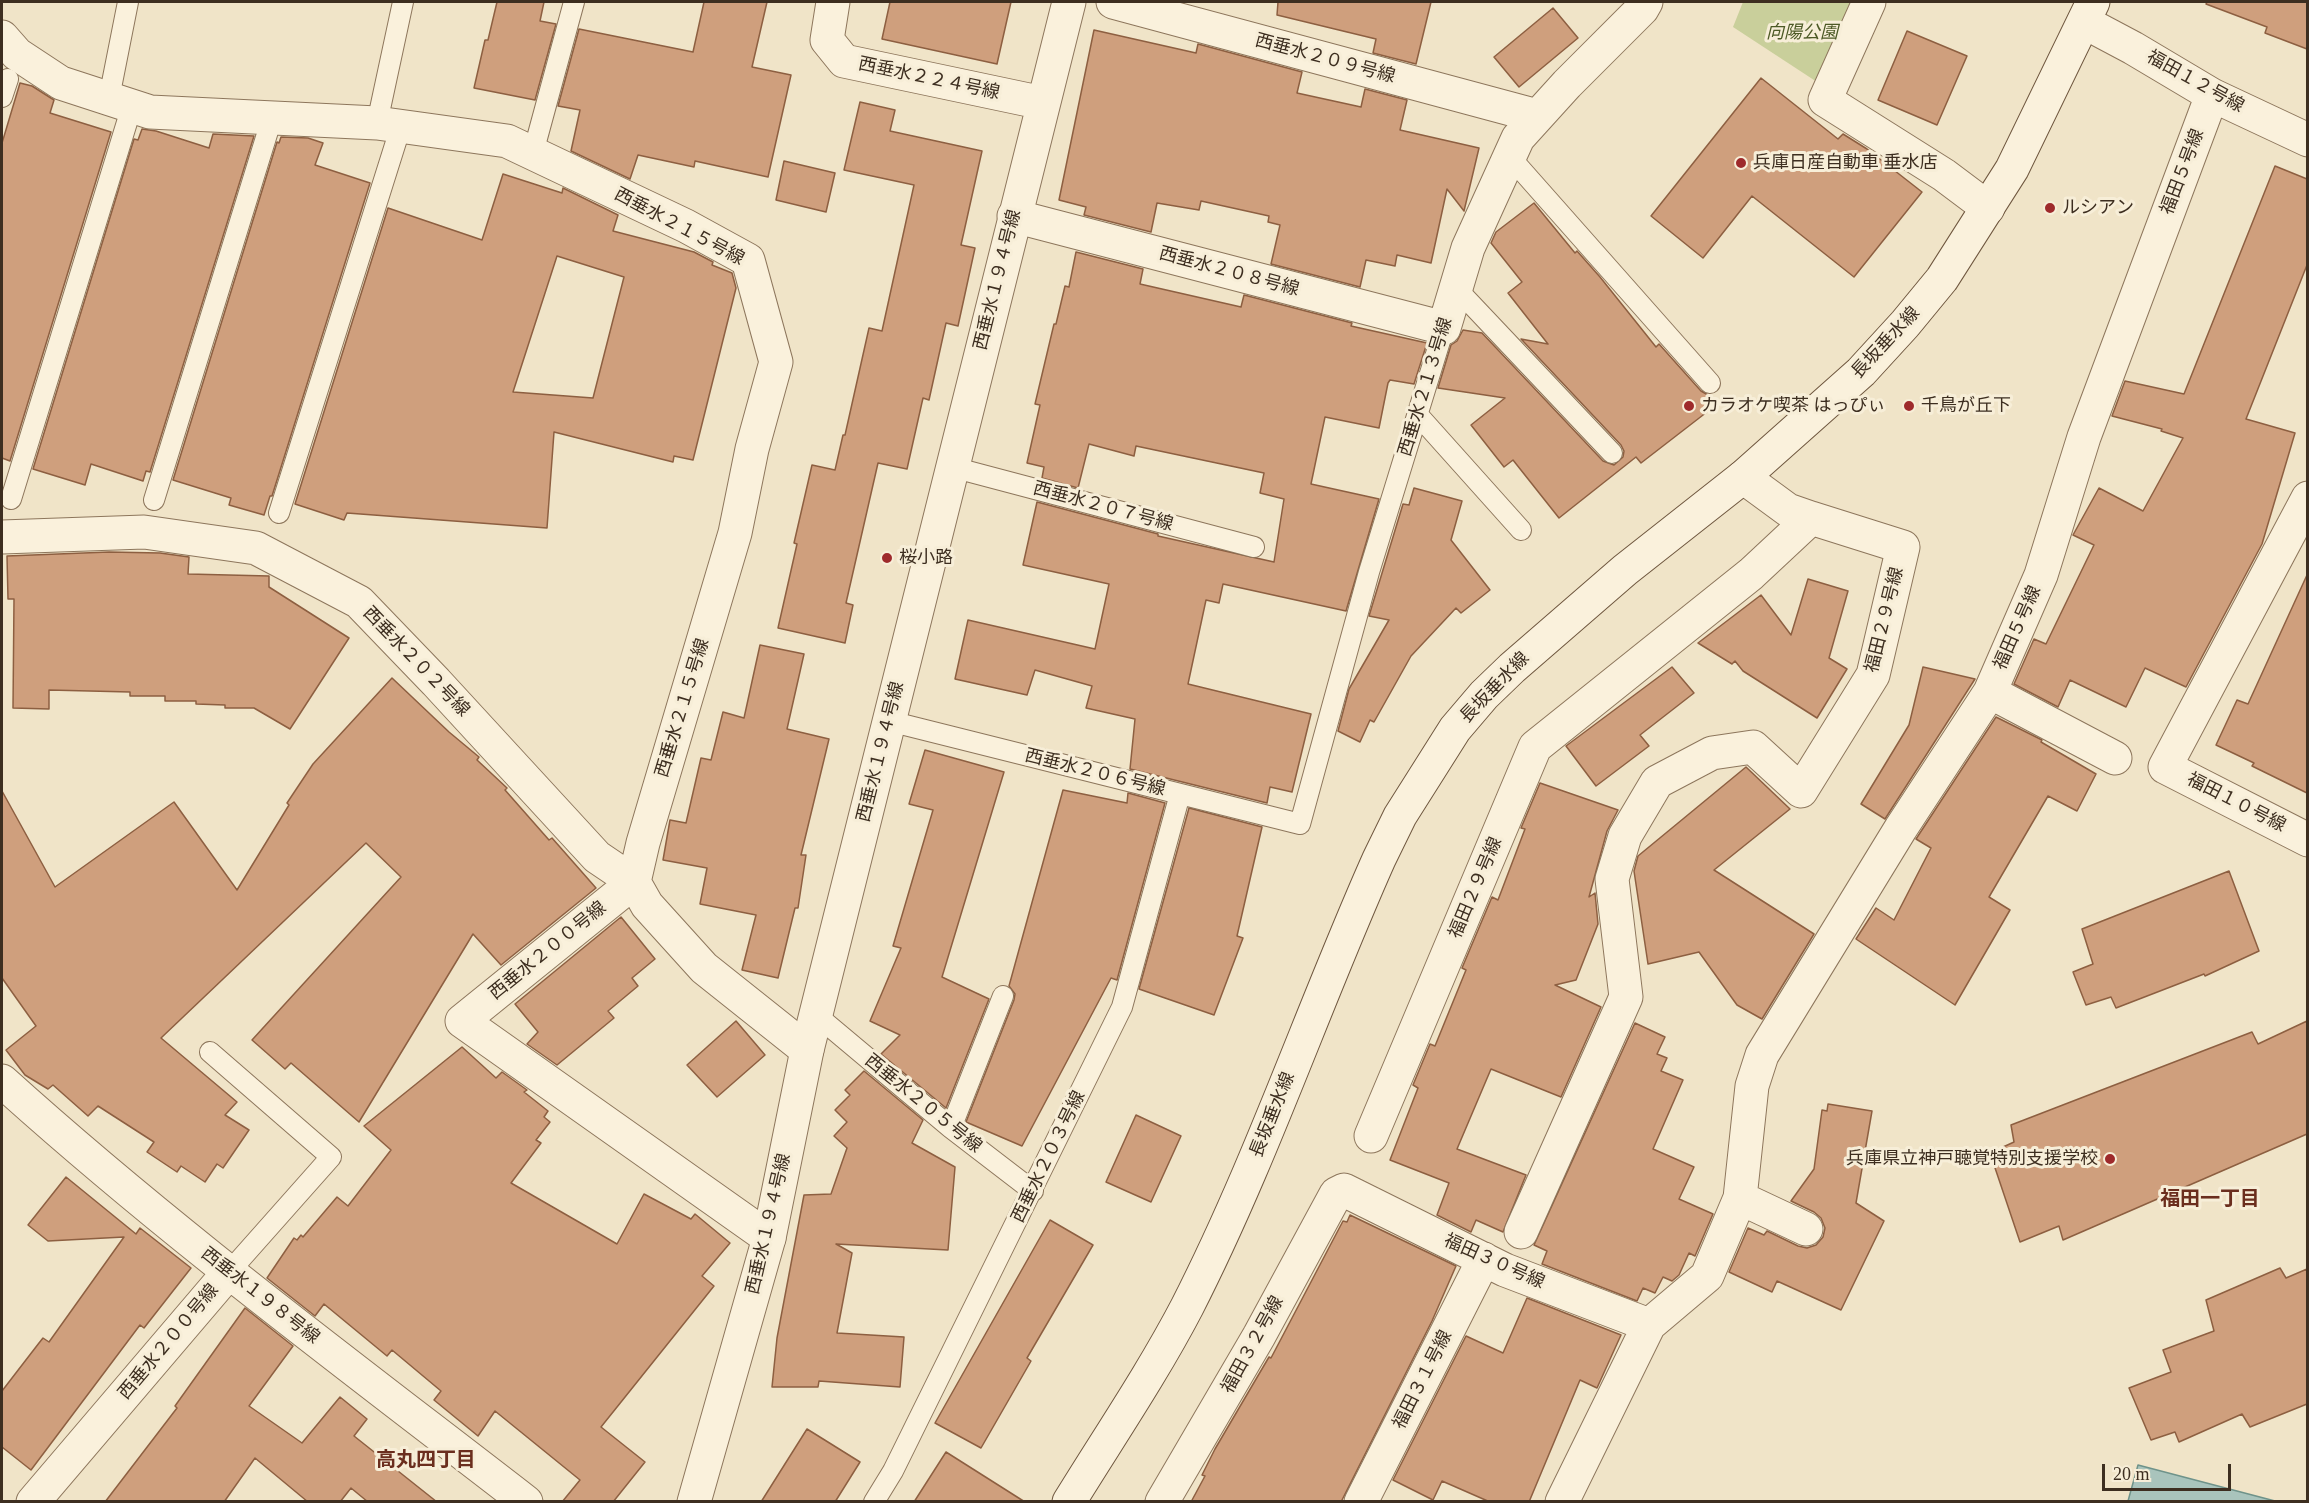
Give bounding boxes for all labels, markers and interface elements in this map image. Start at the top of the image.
park label: 向陽公園 [1766,22,1838,44]
street label: 西垂水２０９号線 [1253,30,1397,88]
street label: 福田１２号線 [2143,46,2247,118]
street label: 西垂水２２４号線 [856,53,1002,105]
street label: 福田５号線 [2157,126,2209,218]
place label: 兵庫日産自動車 垂水店 [1753,152,1937,174]
marker: 兵庫日産自動車 垂水店 [1734,156,1748,170]
street label: 西垂水２１５号線 [610,184,748,270]
place label: ルシアン [2062,197,2134,219]
marker: ルシアン [2043,201,2057,215]
street label: 西垂水１９４号線 [970,208,1026,352]
street label: 西垂水２０８号線 [1157,243,1301,301]
street label: 長坂垂水線 [1847,303,1925,383]
street label: 西垂水２１３号線 [1395,315,1457,459]
place label: カラオケ喫茶 はっぴぃ [1701,395,1885,417]
place label: 千鳥が丘下 [1921,395,2011,417]
marker: カラオケ喫茶 はっぴぃ [1682,399,1696,413]
marker: 千鳥が丘下 [1902,399,1916,413]
street label: 西垂水２０７号線 [1031,478,1175,536]
place label: 桜小路 [899,547,953,569]
marker: 桜小路 [880,551,894,565]
street label: 福田２９号線 [1861,565,1909,675]
street label: 福田５号線 [1990,582,2046,674]
street label: 西垂水２０２号線 [358,603,474,721]
street label: 西垂水２１５号線 [652,636,714,780]
street label: 長坂垂水線 [1456,648,1534,728]
street label: 西垂水１９４号線 [853,680,909,824]
street label: 西垂水２０６号線 [1023,745,1167,801]
street label: 福田１０号線 [2183,769,2289,837]
street label: 福田２９号線 [1445,834,1507,942]
street label: 西垂水２００号線 [485,897,611,1005]
street label: 西垂水２０５号線 [860,1050,986,1158]
street label: 長坂垂水線 [1246,1069,1300,1161]
street label: 西垂水２０３号線 [1008,1088,1090,1226]
place label: 兵庫県立神戸聴覚特別支援学校 [1846,1148,2098,1170]
street label: 西垂水１９４号線 [742,1151,796,1297]
marker: 兵庫県立神戸聴覚特別支援学校 [2103,1152,2117,1166]
district label: 福田一丁目 [2160,1188,2260,1212]
street label: 福田３０号線 [1440,1230,1548,1294]
street label: 西垂水１９８号線 [197,1243,323,1349]
street label: 西垂水２００号線 [114,1280,224,1404]
street label: 福田３２号線 [1217,1293,1289,1397]
street label: 福田３１号線 [1389,1327,1457,1433]
district label: 高丸四丁目 [376,1449,476,1473]
scale bar [2105,1452,2234,1490]
text: 20 m [2113,1464,2150,1484]

